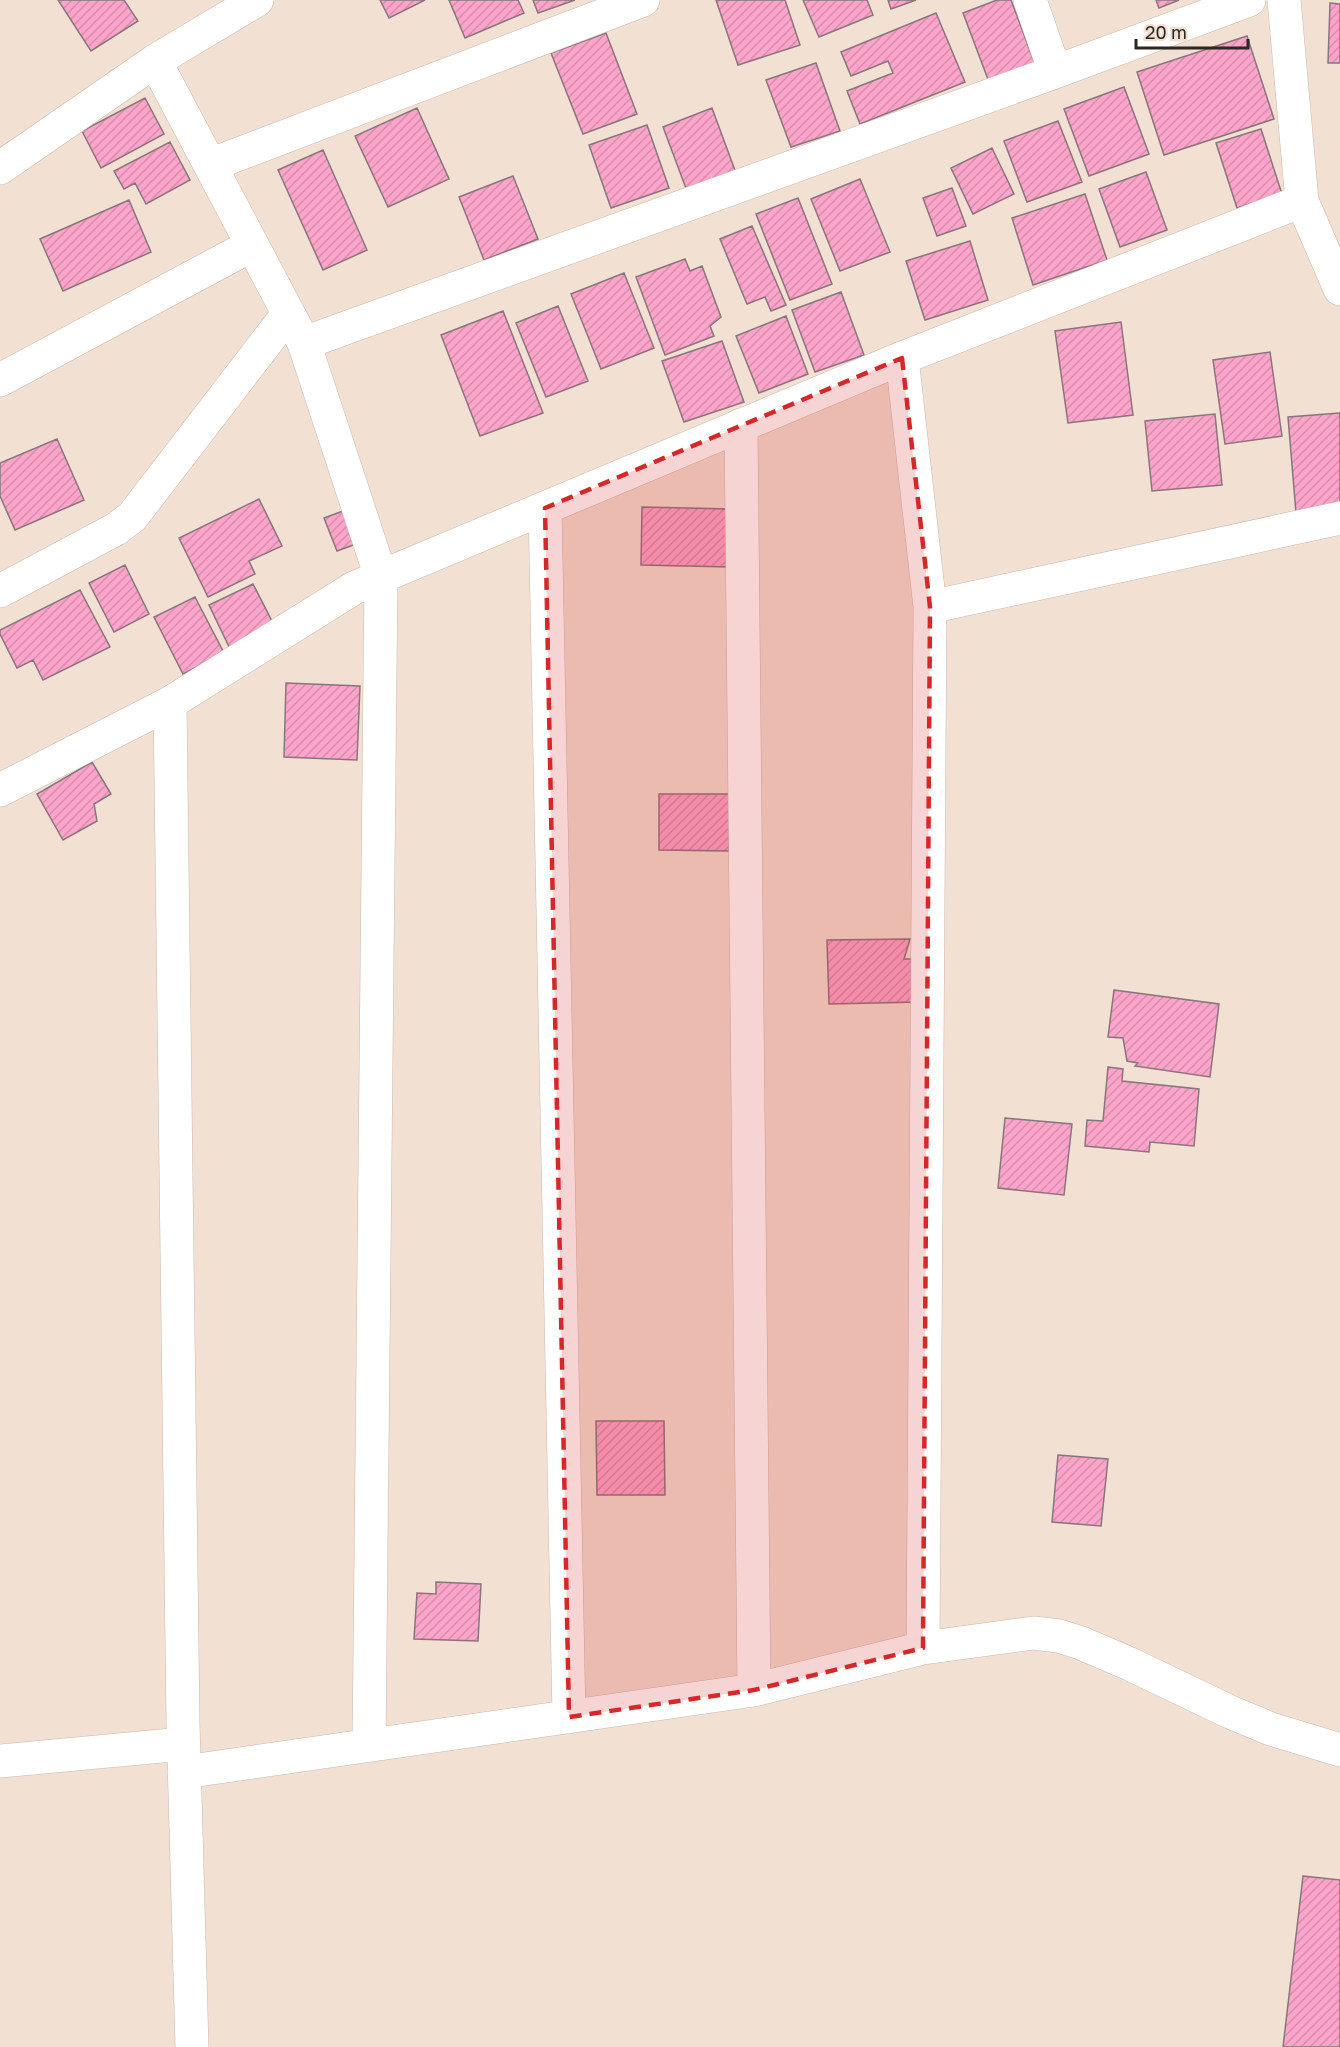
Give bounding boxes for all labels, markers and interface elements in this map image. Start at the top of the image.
scale bar [1136,12,1248,50]
text: 20 m [1145,21,1187,43]

